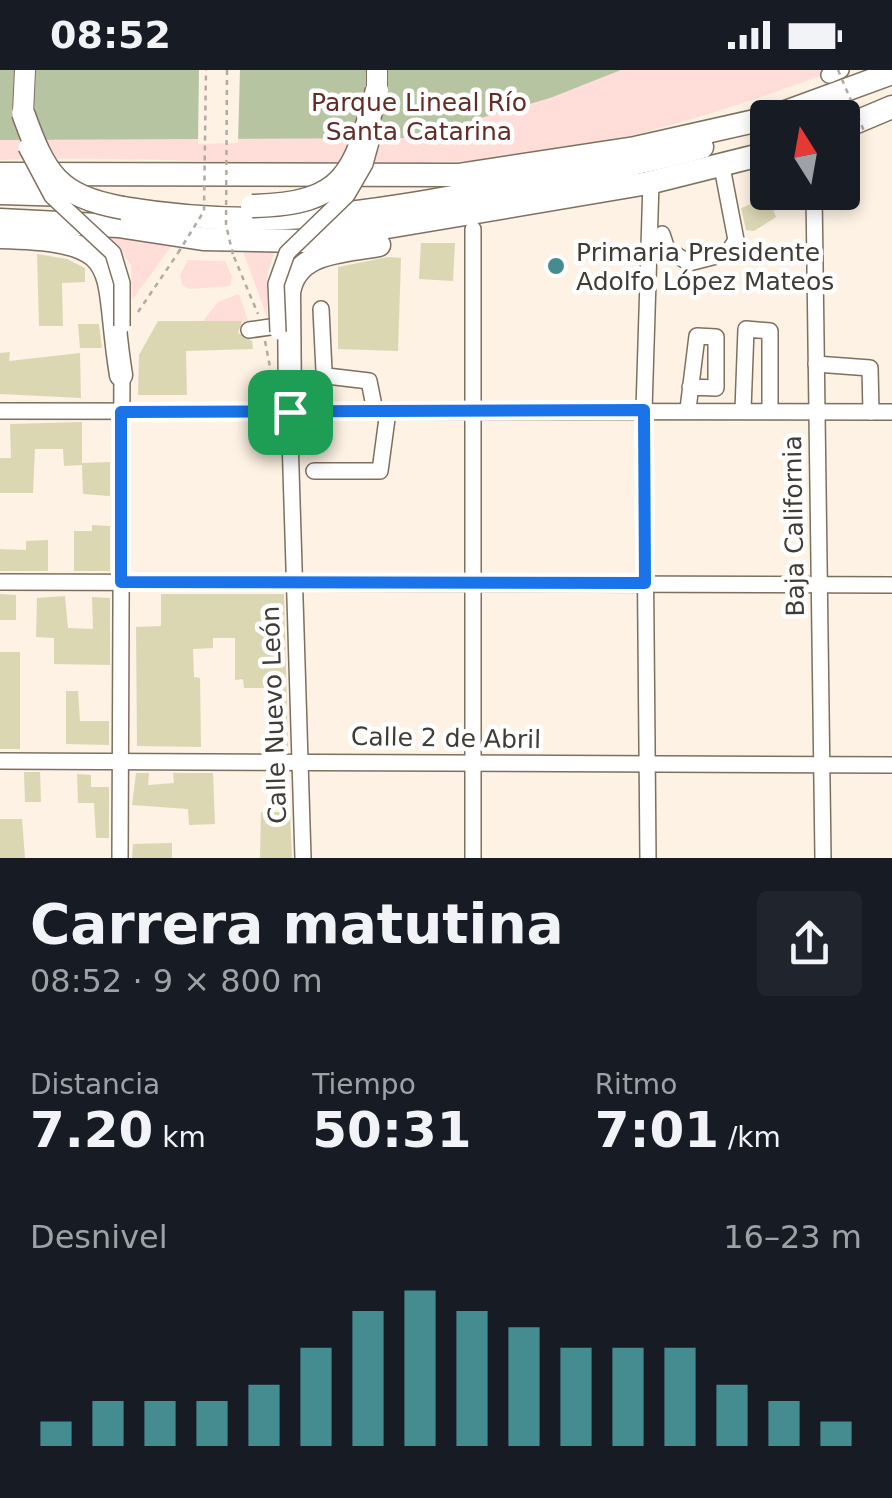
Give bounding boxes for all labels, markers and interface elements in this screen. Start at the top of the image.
text: 08:52 [50,13,171,57]
park label: Parque Lineal Río Santa Catarina [311,88,527,146]
north arrow [750,100,860,210]
map controls [750,100,860,210]
place label: Primaria Presidente Adolfo López Mateos [576,238,834,296]
marker: Primaria Presidente Adolfo López Mateos [545,255,567,277]
pin [248,370,333,455]
icon: arrive [263,385,318,440]
street label: Baja California [778,435,810,617]
street label: Calle Nuevo León [256,606,292,824]
street label: Calle 2 de Abril [351,722,541,754]
button: share [757,891,862,996]
text: Carrera matutina [30,892,564,956]
text: 08:52 · 9 × 800 m [30,962,323,1000]
text: Distancia [30,1068,160,1101]
text: Tiempo [312,1068,416,1101]
text: Ritmo [595,1068,677,1101]
text: 7.20 [30,1101,153,1159]
text: 50:31 [312,1101,471,1159]
text: 7:01 [595,1101,719,1159]
text: km [153,1121,206,1154]
text: /km [719,1121,781,1154]
text: Desnivel [30,1218,168,1256]
text: 16–23 m [723,1218,862,1256]

